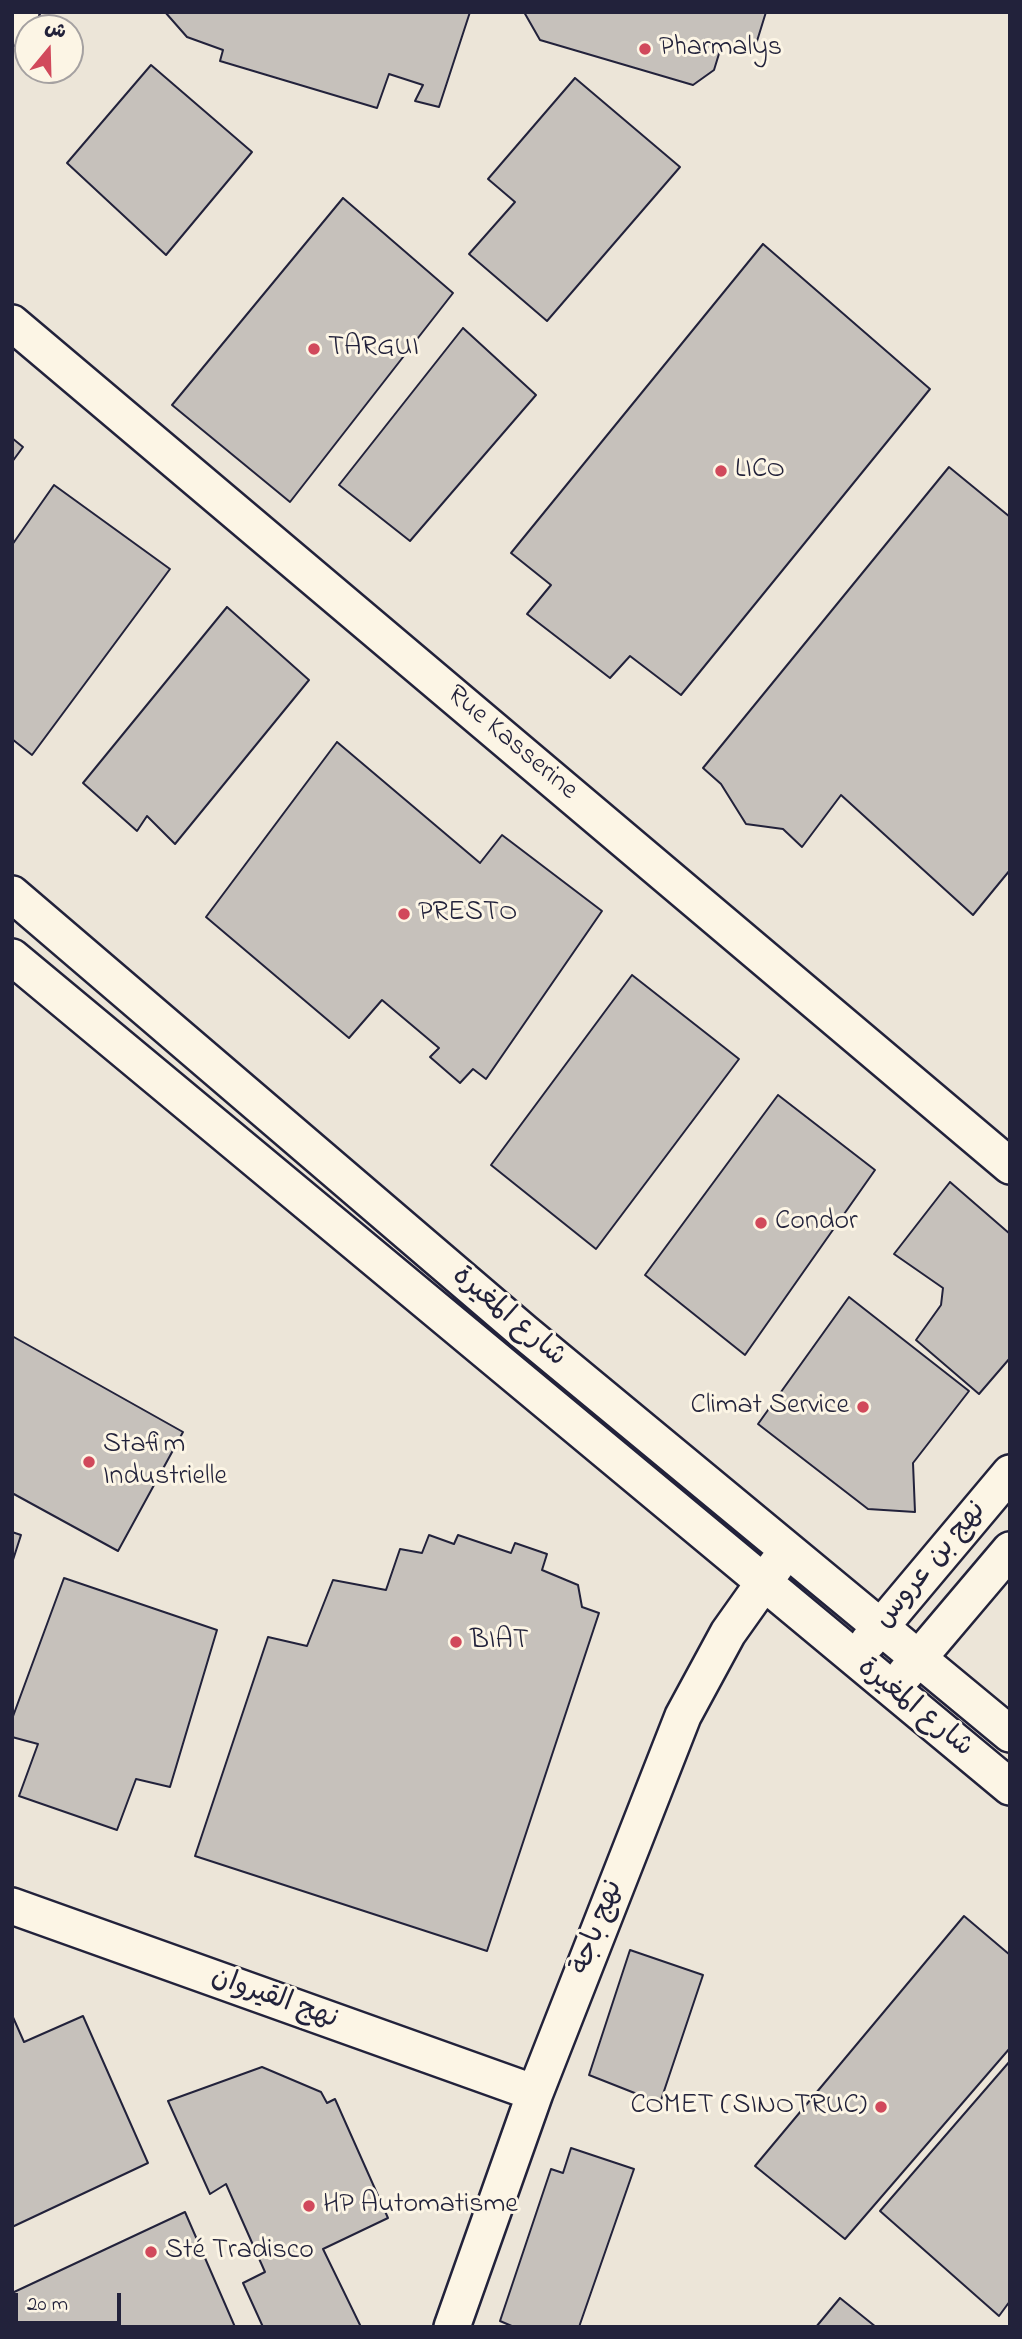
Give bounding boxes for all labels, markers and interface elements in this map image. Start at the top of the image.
north arrow [14,14,84,84]
text: ش [41,14,70,47]
place label: Pharmalys [659,32,782,66]
marker: Pharmalys [637,41,653,57]
place label: TARGUI [328,332,419,366]
marker: TARGUI [306,341,322,357]
place label: LICO [735,454,785,488]
marker: LICO [713,463,729,479]
street label: Rue Kasserine [439,679,583,809]
place label: PRESTO [418,897,517,931]
marker: PRESTO [396,906,412,922]
place label: Condor [775,1206,858,1240]
marker: Condor [753,1215,769,1231]
street label: شارع المغيرة [444,1260,572,1376]
place label: Climat Service [691,1390,849,1424]
marker: Climat Service [855,1399,871,1415]
place label: Stafim Industrielle [103,1429,227,1495]
marker: Stafim Industrielle [81,1454,97,1470]
street label: نهج بن عروس [869,1496,995,1636]
place label: BIAT [470,1625,529,1659]
marker: BIAT [448,1634,464,1650]
street label: شارع المغيرة [849,1652,979,1766]
street label: نهج باجة [566,1876,632,1980]
street label: نهج القيروان [206,1962,342,2038]
place label: COMET (SINOTRUC) [631,2090,867,2124]
marker: COMET (SINOTRUC) [873,2099,889,2115]
place label: HP Automatisme [323,2189,518,2223]
marker: HP Automatisme [301,2198,317,2214]
place label: Sté Tradisco [165,2235,314,2269]
marker: Sté Tradisco [143,2244,159,2260]
scale bar [18,2280,124,2324]
text: 20 m [27,2290,68,2320]

